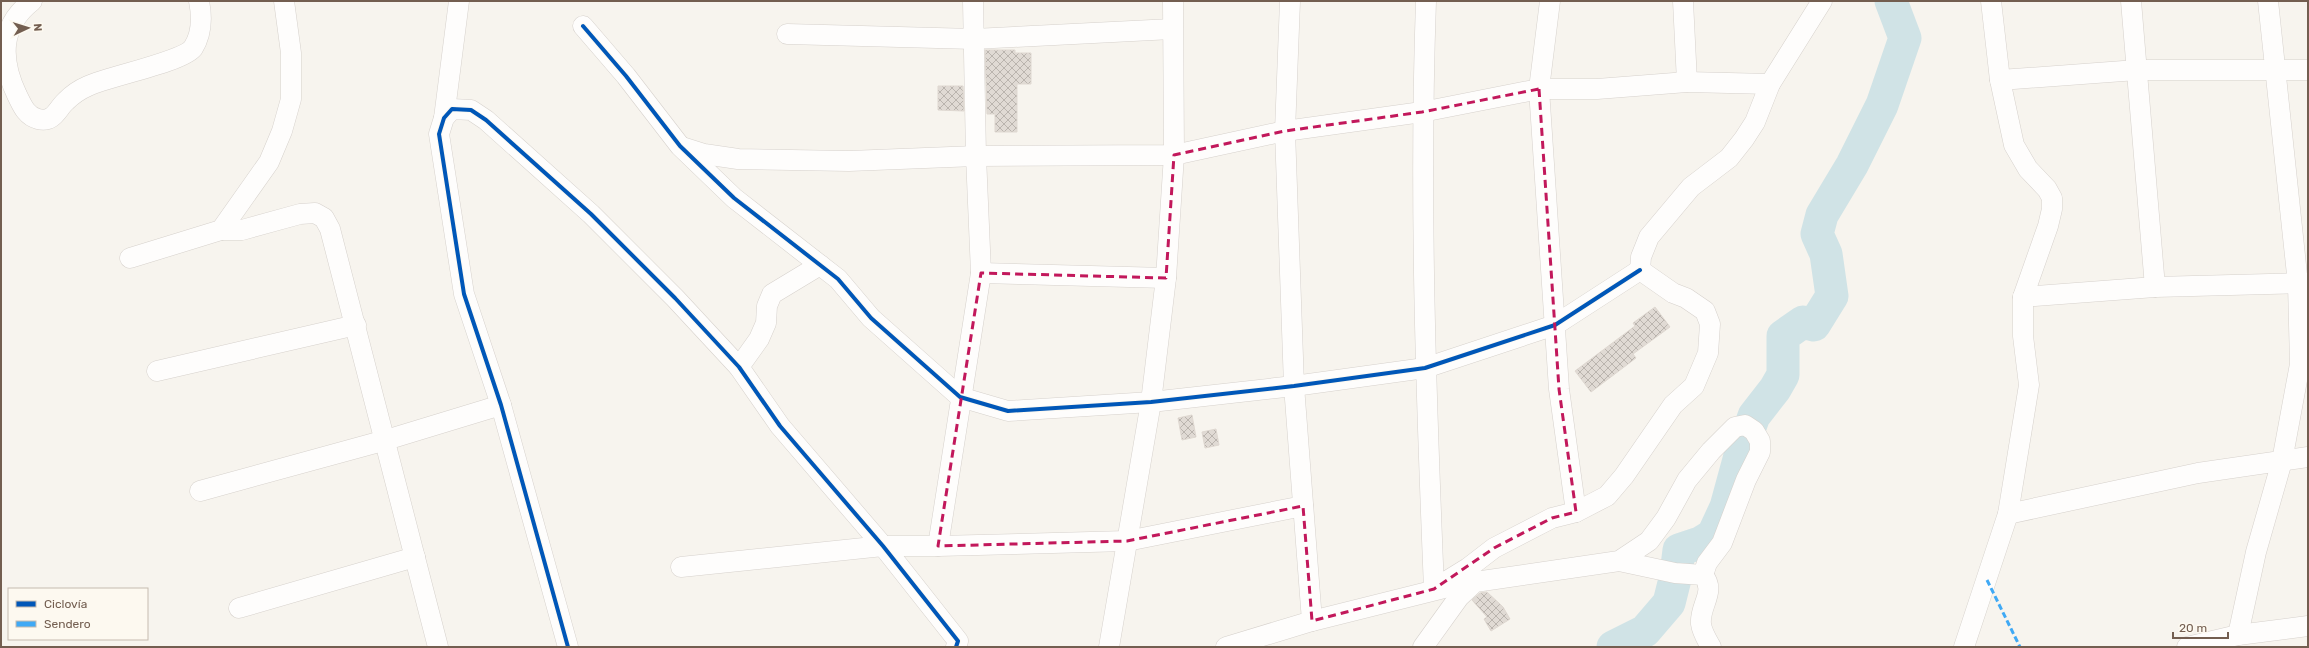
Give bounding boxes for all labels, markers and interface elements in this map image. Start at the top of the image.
north arrow [8,8,48,48]
text: N [31,23,44,32]
legend [8,588,148,640]
text: Ciclovía [44,597,87,611]
scale bar [2173,614,2228,640]
text: Sendero [44,617,91,631]
text: 20 m [2179,621,2207,635]

